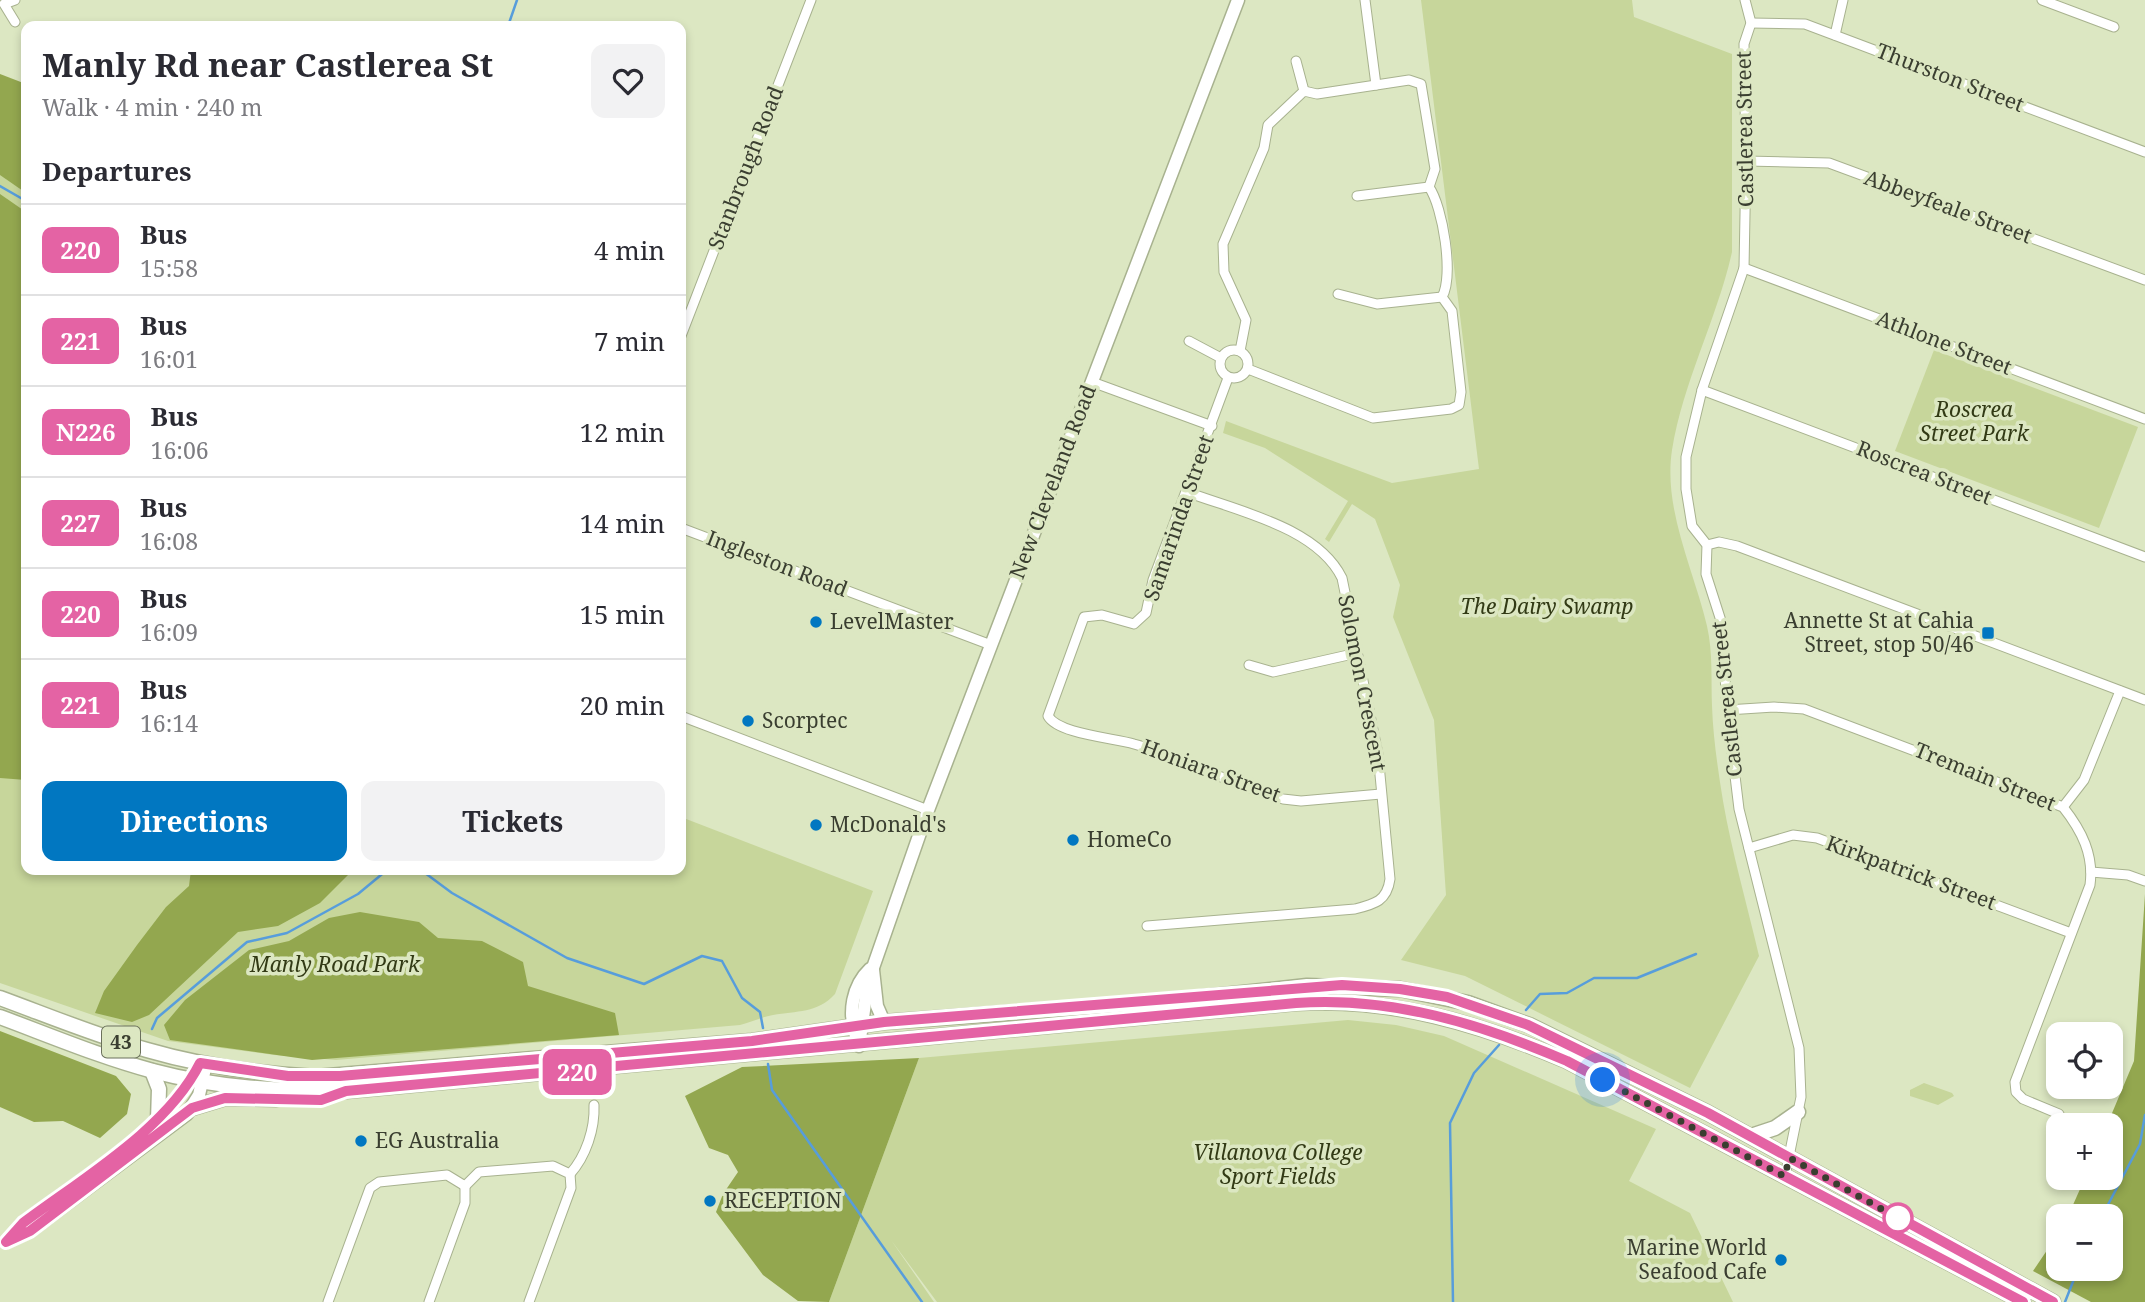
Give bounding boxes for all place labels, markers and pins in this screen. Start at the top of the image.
place label: Annette St at Cahia Street, stop 50/46 [1784,606,1974,658]
place label: LevelMaster [830,607,954,635]
marker: LevelMaster [808,614,824,630]
marker: Annette St at Cahia Street, stop 50/46 [1980,625,1996,641]
place label: Scorptec [762,706,848,734]
marker: Scorptec [740,713,756,729]
place label: McDonald's [830,810,946,838]
marker: McDonald's [808,817,824,833]
place label: HomeCo [1087,825,1172,853]
marker: HomeCo [1065,832,1081,848]
place label: EG Australia [375,1126,499,1154]
marker: EG Australia [353,1133,369,1149]
place label: RECEPTION [724,1186,842,1214]
marker: RECEPTION [702,1193,718,1209]
unlabelled marker [1883,1203,1913,1233]
place label: Marine World Seafood Cafe [1626,1233,1767,1285]
marker: Marine World Seafood Cafe [1773,1252,1789,1268]

